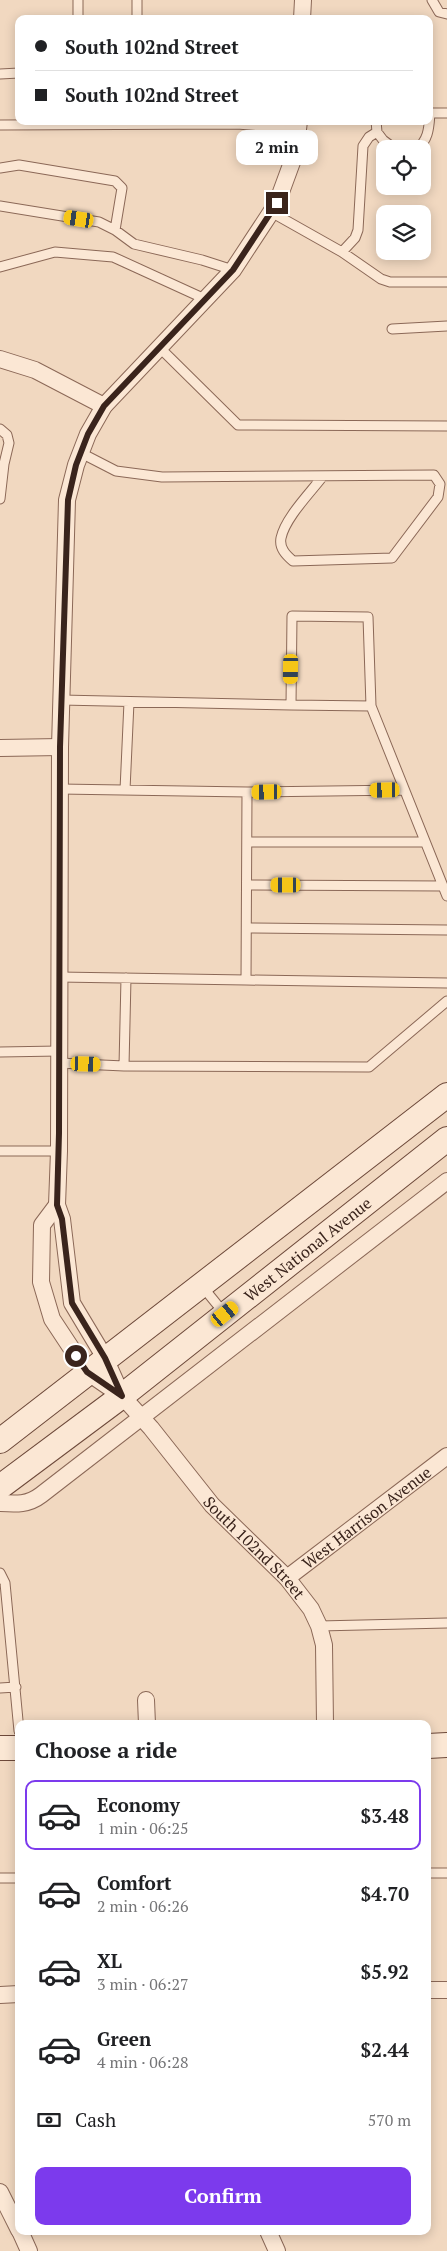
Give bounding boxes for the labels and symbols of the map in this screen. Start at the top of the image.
callout: 2 min [236,130,318,166]
route end [266,192,288,214]
car [63,209,94,229]
car [283,654,298,684]
car [369,782,400,798]
car [251,784,282,800]
car [271,878,301,893]
car [70,1056,101,1072]
street label: West National Avenue [239,1192,376,1306]
car [208,1299,241,1329]
route start [65,1345,87,1367]
street label: West Harrison Avenue [297,1461,436,1574]
street label: South 102nd Street [198,1492,310,1603]

